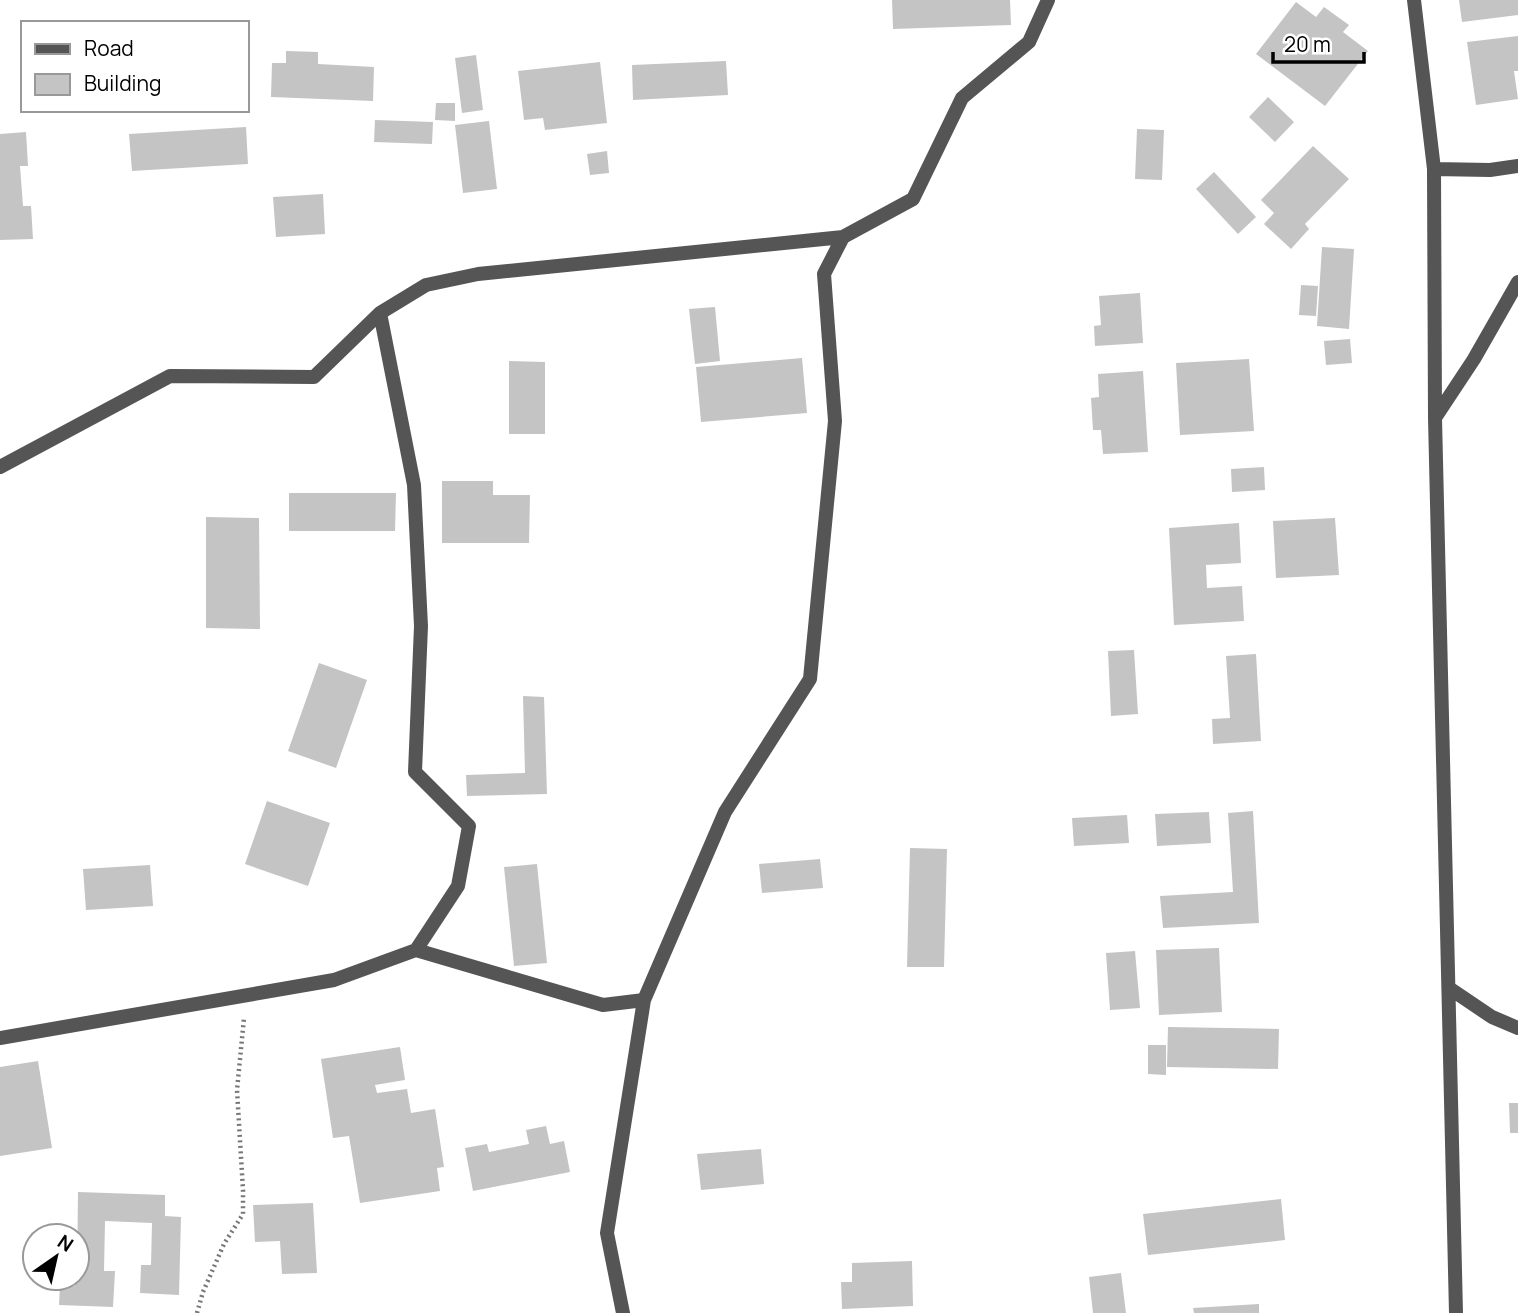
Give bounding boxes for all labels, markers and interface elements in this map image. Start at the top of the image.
legend [21,21,248,112]
scale bar [1273,21,1364,65]
text: 20 m [1284,30,1331,58]
text: Road [84,34,134,62]
text: Building [84,69,161,97]
north arrow [21,1222,91,1292]
text: N [53,1228,78,1258]

